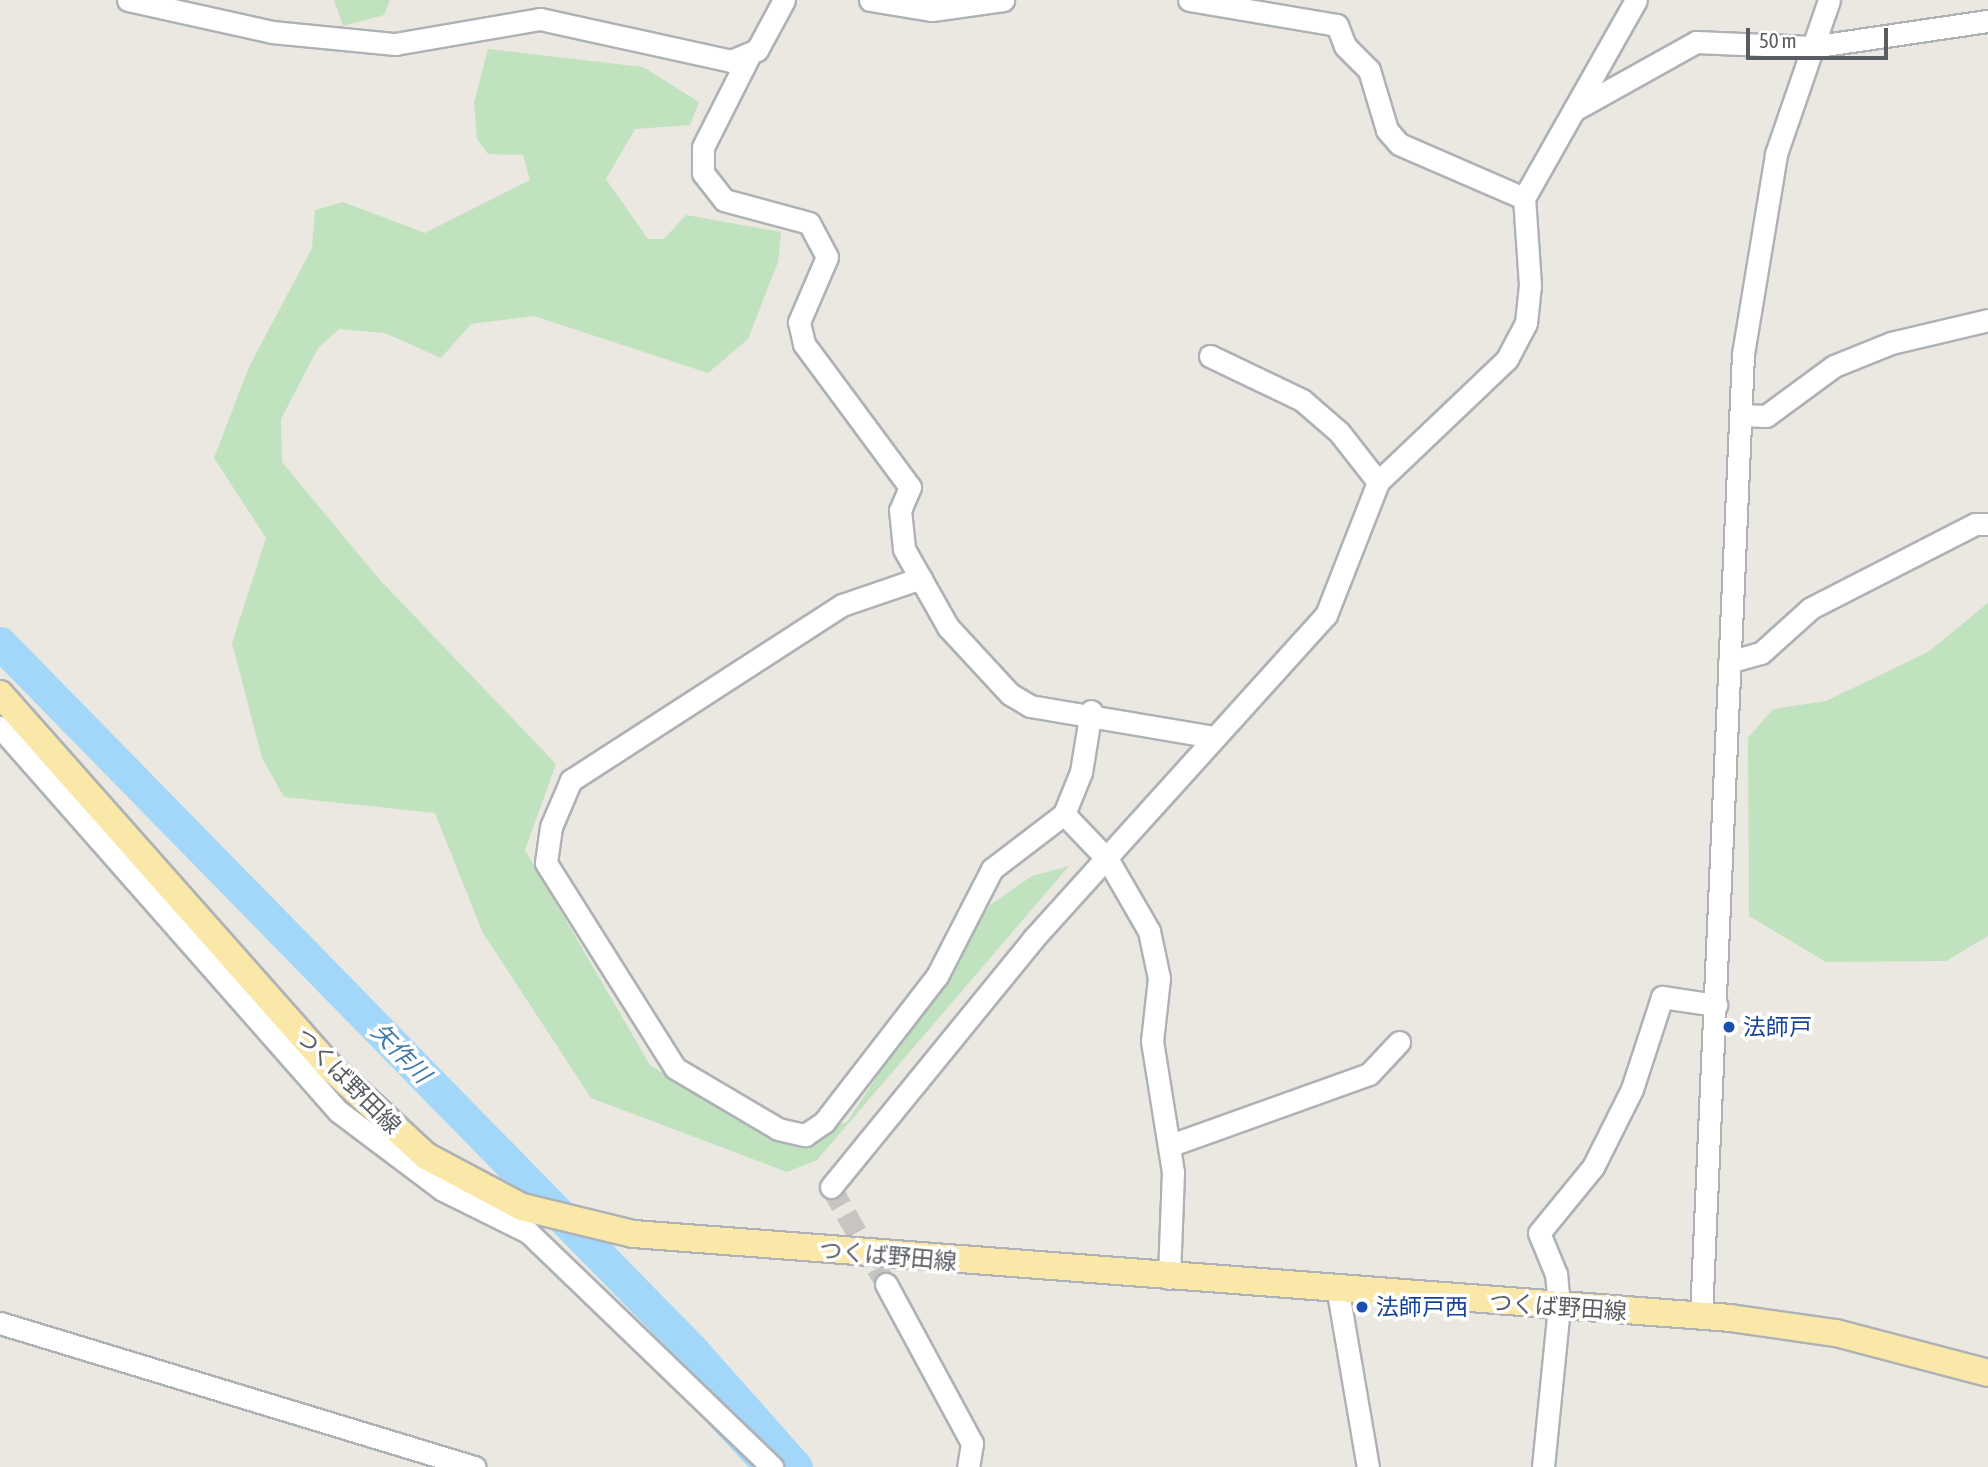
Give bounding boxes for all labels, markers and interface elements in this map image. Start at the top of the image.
scale bar [1750,14,1892,58]
text: 50 m [1759,28,1797,52]
place label: 法師戸 [1743,1013,1812,1041]
water label: 矢作川 [366,1017,436,1089]
marker: 法師戸 [1721,1019,1737,1035]
street label: つくば野田線 [289,1022,407,1140]
street label: つくば野田線 [818,1236,958,1276]
street label: つくば野田線 [1488,1288,1628,1326]
place label: 法師戸西 [1376,1293,1468,1321]
marker: 法師戸西 [1354,1299,1370,1315]

